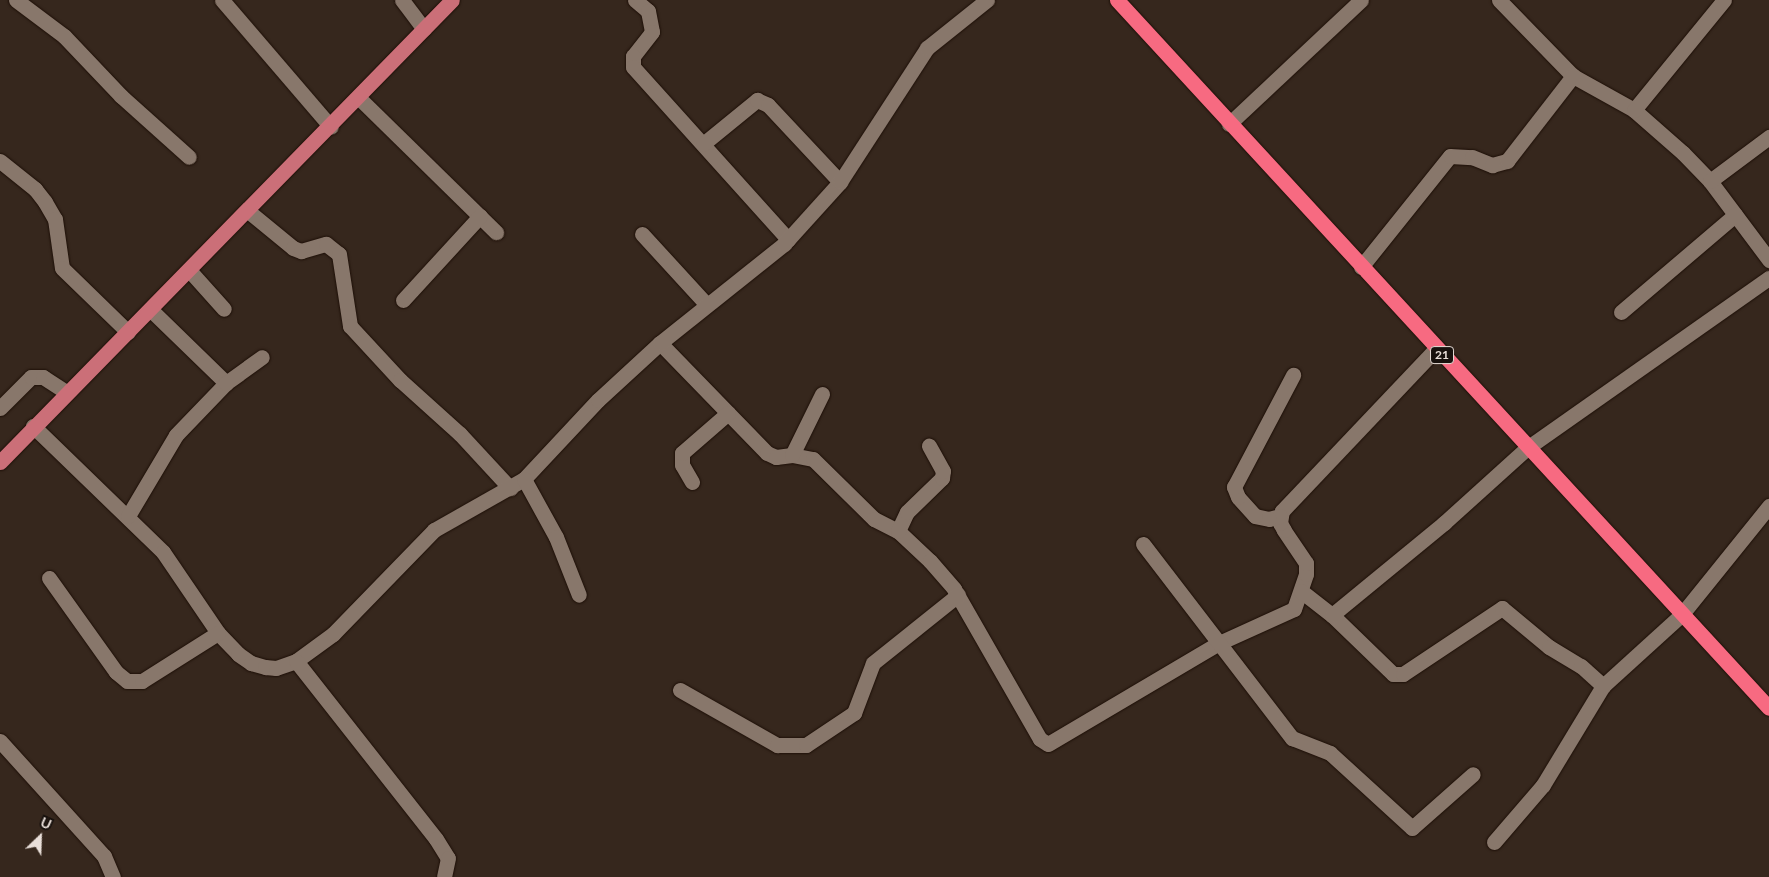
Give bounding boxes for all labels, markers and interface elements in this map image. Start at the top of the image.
road number: 21 [1430,346,1454,364]
north arrow [15,812,65,862]
text: U [38,813,55,833]

